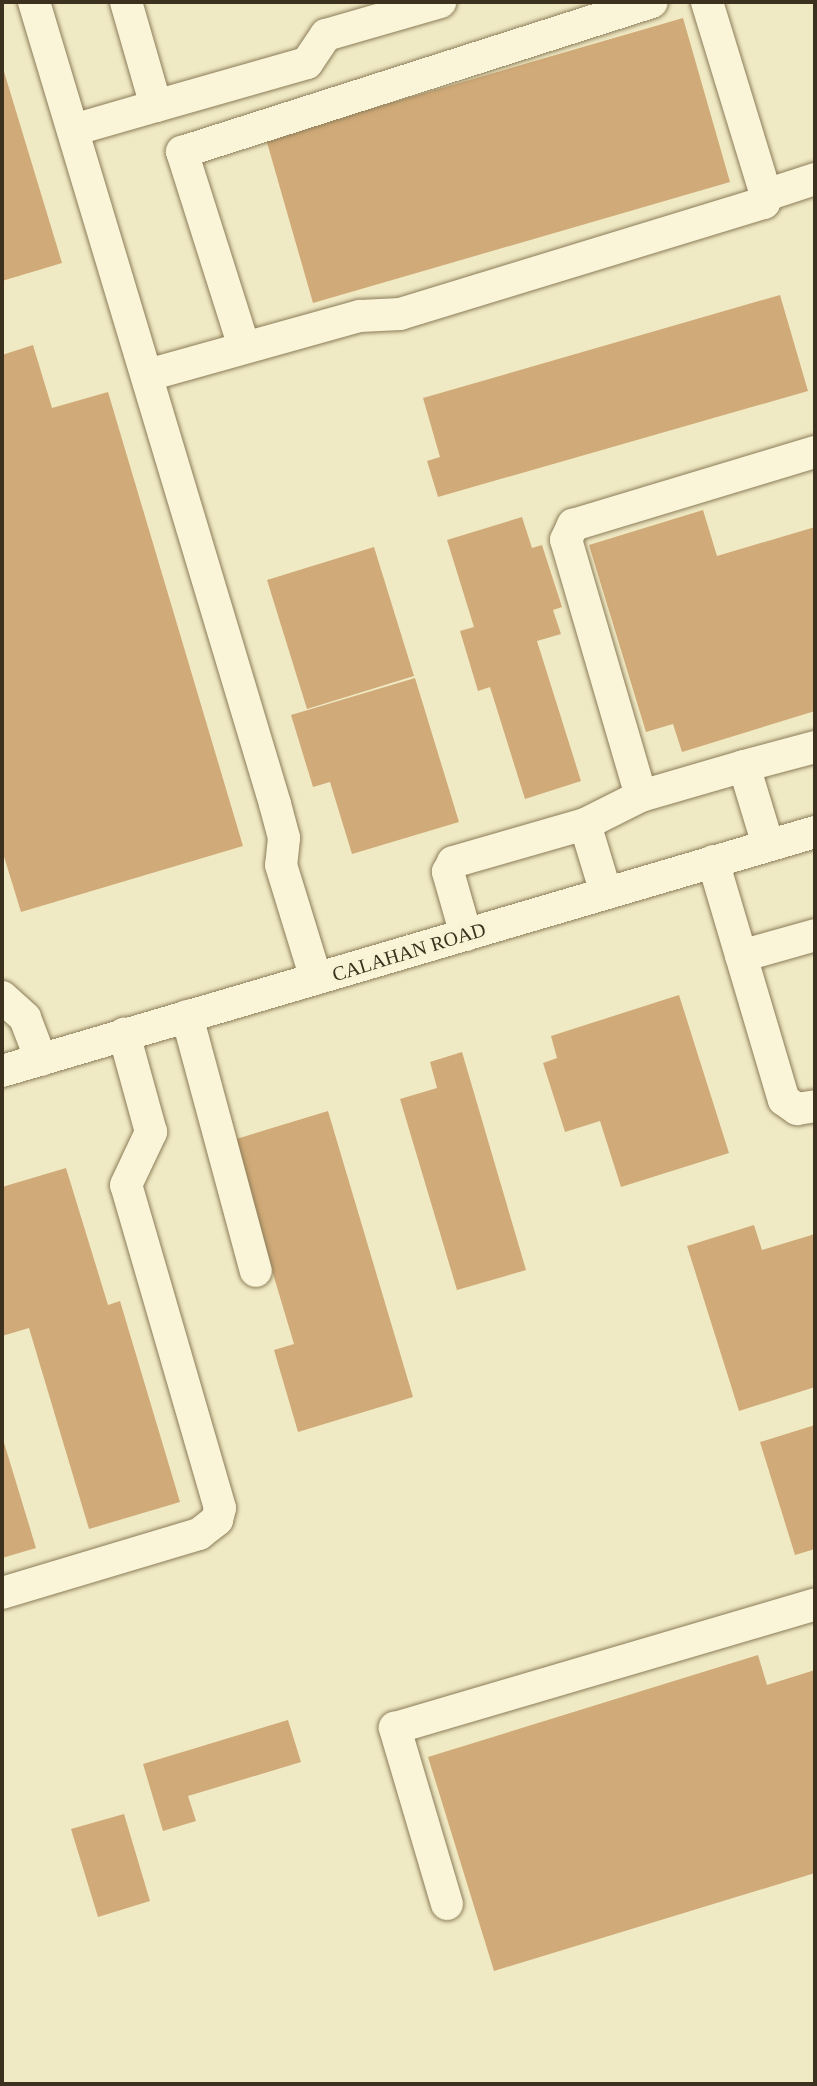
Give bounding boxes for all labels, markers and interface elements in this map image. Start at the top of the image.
street label: CALAHAN ROAD [329,917,489,987]

